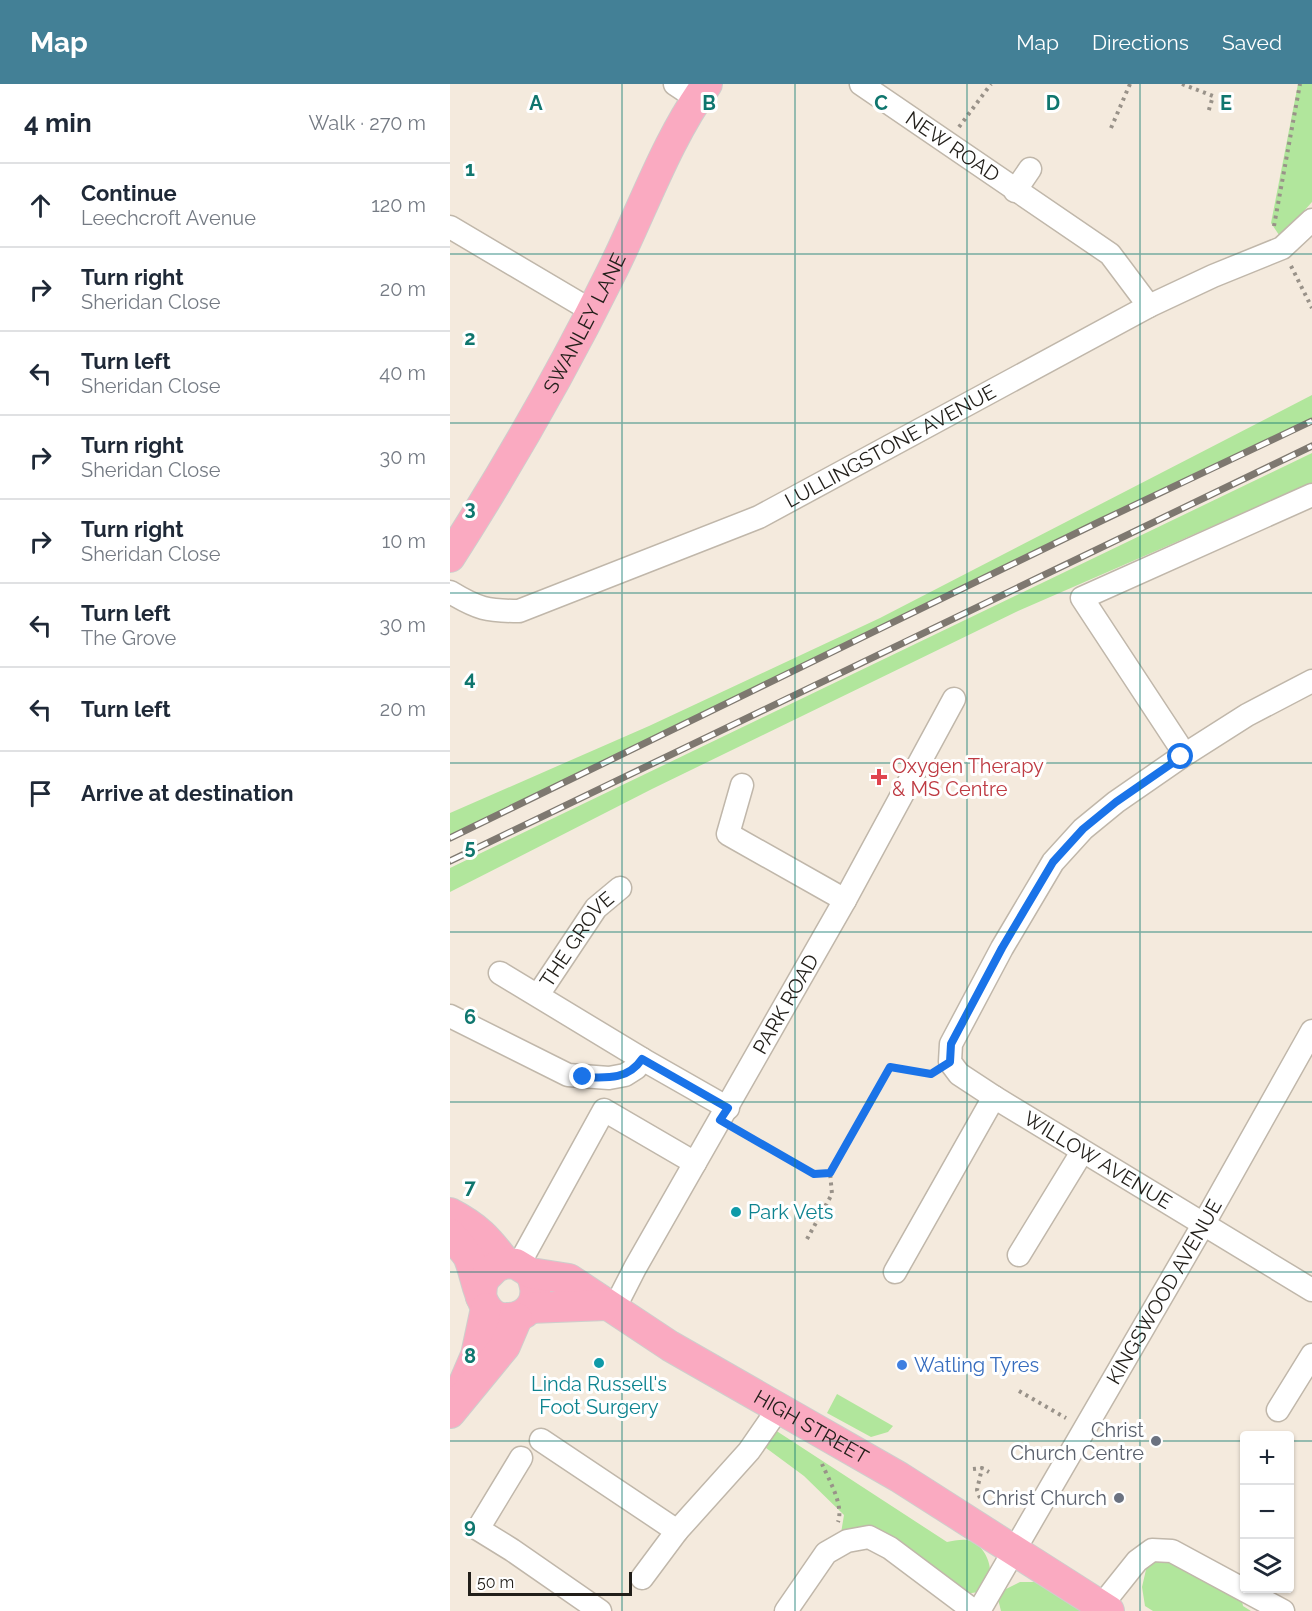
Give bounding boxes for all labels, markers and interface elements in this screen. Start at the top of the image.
text: Map [30,26,88,59]
text: Map [1016,30,1059,55]
text: Directions [1092,30,1189,55]
text: Saved [1222,30,1282,55]
text: A [529,91,543,115]
text: B [702,91,716,115]
text: C [874,91,888,115]
text: D [1046,91,1060,115]
text: E [1220,91,1232,115]
street label: NEW ROAD [901,106,1004,187]
text: 4 min [24,108,92,138]
text: Walk · 270 m [308,111,426,135]
text: 1 [465,157,475,181]
text: Continue [81,180,177,206]
icon: ahead [24,189,57,222]
text: 120 m [371,193,426,217]
text: Leechcroft Avenue [81,206,256,230]
street label: SWANLEY LANE [538,249,631,397]
text: Turn right [81,264,184,290]
icon: right [24,273,57,306]
text: 20 m [380,277,426,301]
text: Sheridan Close [81,290,220,314]
text: 2 [464,326,476,350]
text: Turn left [81,348,171,374]
icon: left [24,357,57,390]
text: 40 m [379,361,426,385]
text: Sheridan Close [81,374,220,398]
street label: LULLINGSTONE AVENUE [781,379,1000,513]
text: Turn right [81,432,184,458]
icon: right [24,441,57,474]
text: 30 m [380,445,426,469]
text: Sheridan Close [81,458,220,482]
text: 3 [464,496,476,520]
text: Turn right [81,516,184,542]
icon: right [24,525,57,558]
text: 10 m [382,529,426,553]
text: Sheridan Close [81,542,220,566]
text: Turn left [81,600,171,626]
icon: left [24,609,57,642]
text: 30 m [380,613,426,637]
text: The Grove [81,626,176,650]
text: 4 [464,666,476,690]
icon: left [24,693,57,726]
text: Turn left [81,696,171,722]
text: 20 m [380,697,426,721]
route start [1167,743,1193,769]
place label: Oxygen Therapy & MS Centre [892,754,1044,801]
marker: Oxygen Therapy & MS Centre [870,768,888,786]
icon: arrive [24,777,57,810]
text: Arrive at destination [81,780,294,806]
text: 5 [464,835,476,859]
street label: THE GROVE [535,886,619,992]
street label: PARK ROAD [748,950,824,1058]
text: 6 [464,1005,476,1029]
route end [569,1063,595,1089]
street label: WILLOW AVENUE [1020,1106,1176,1214]
text: 7 [464,1175,476,1199]
street label: KINGSWOOD AVENUE [1101,1195,1227,1389]
place label: Park Vets [748,1200,834,1224]
marker: Park Vets [729,1205,743,1219]
text: 8 [464,1344,476,1368]
place label: Watling Tyres [914,1353,1039,1377]
marker: Linda Russell's Foot Surgery [592,1356,606,1370]
marker: Watling Tyres [895,1358,909,1372]
place label: Linda Russell's Foot Surgery [531,1372,667,1419]
street label: HIGH STREET [750,1385,873,1469]
place label: Christ Church Centre [1010,1418,1144,1465]
map controls [1240,1431,1294,1593]
button: + [1240,1431,1294,1485]
marker: Christ Church Centre [1149,1434,1163,1448]
button: − [1240,1485,1294,1539]
place label: Christ Church [982,1486,1107,1510]
marker: Christ Church [1112,1491,1126,1505]
text: 9 [464,1514,476,1538]
button: layers [1240,1539,1294,1593]
scale bar [468,1569,632,1596]
text: 50 m [477,1573,514,1592]

